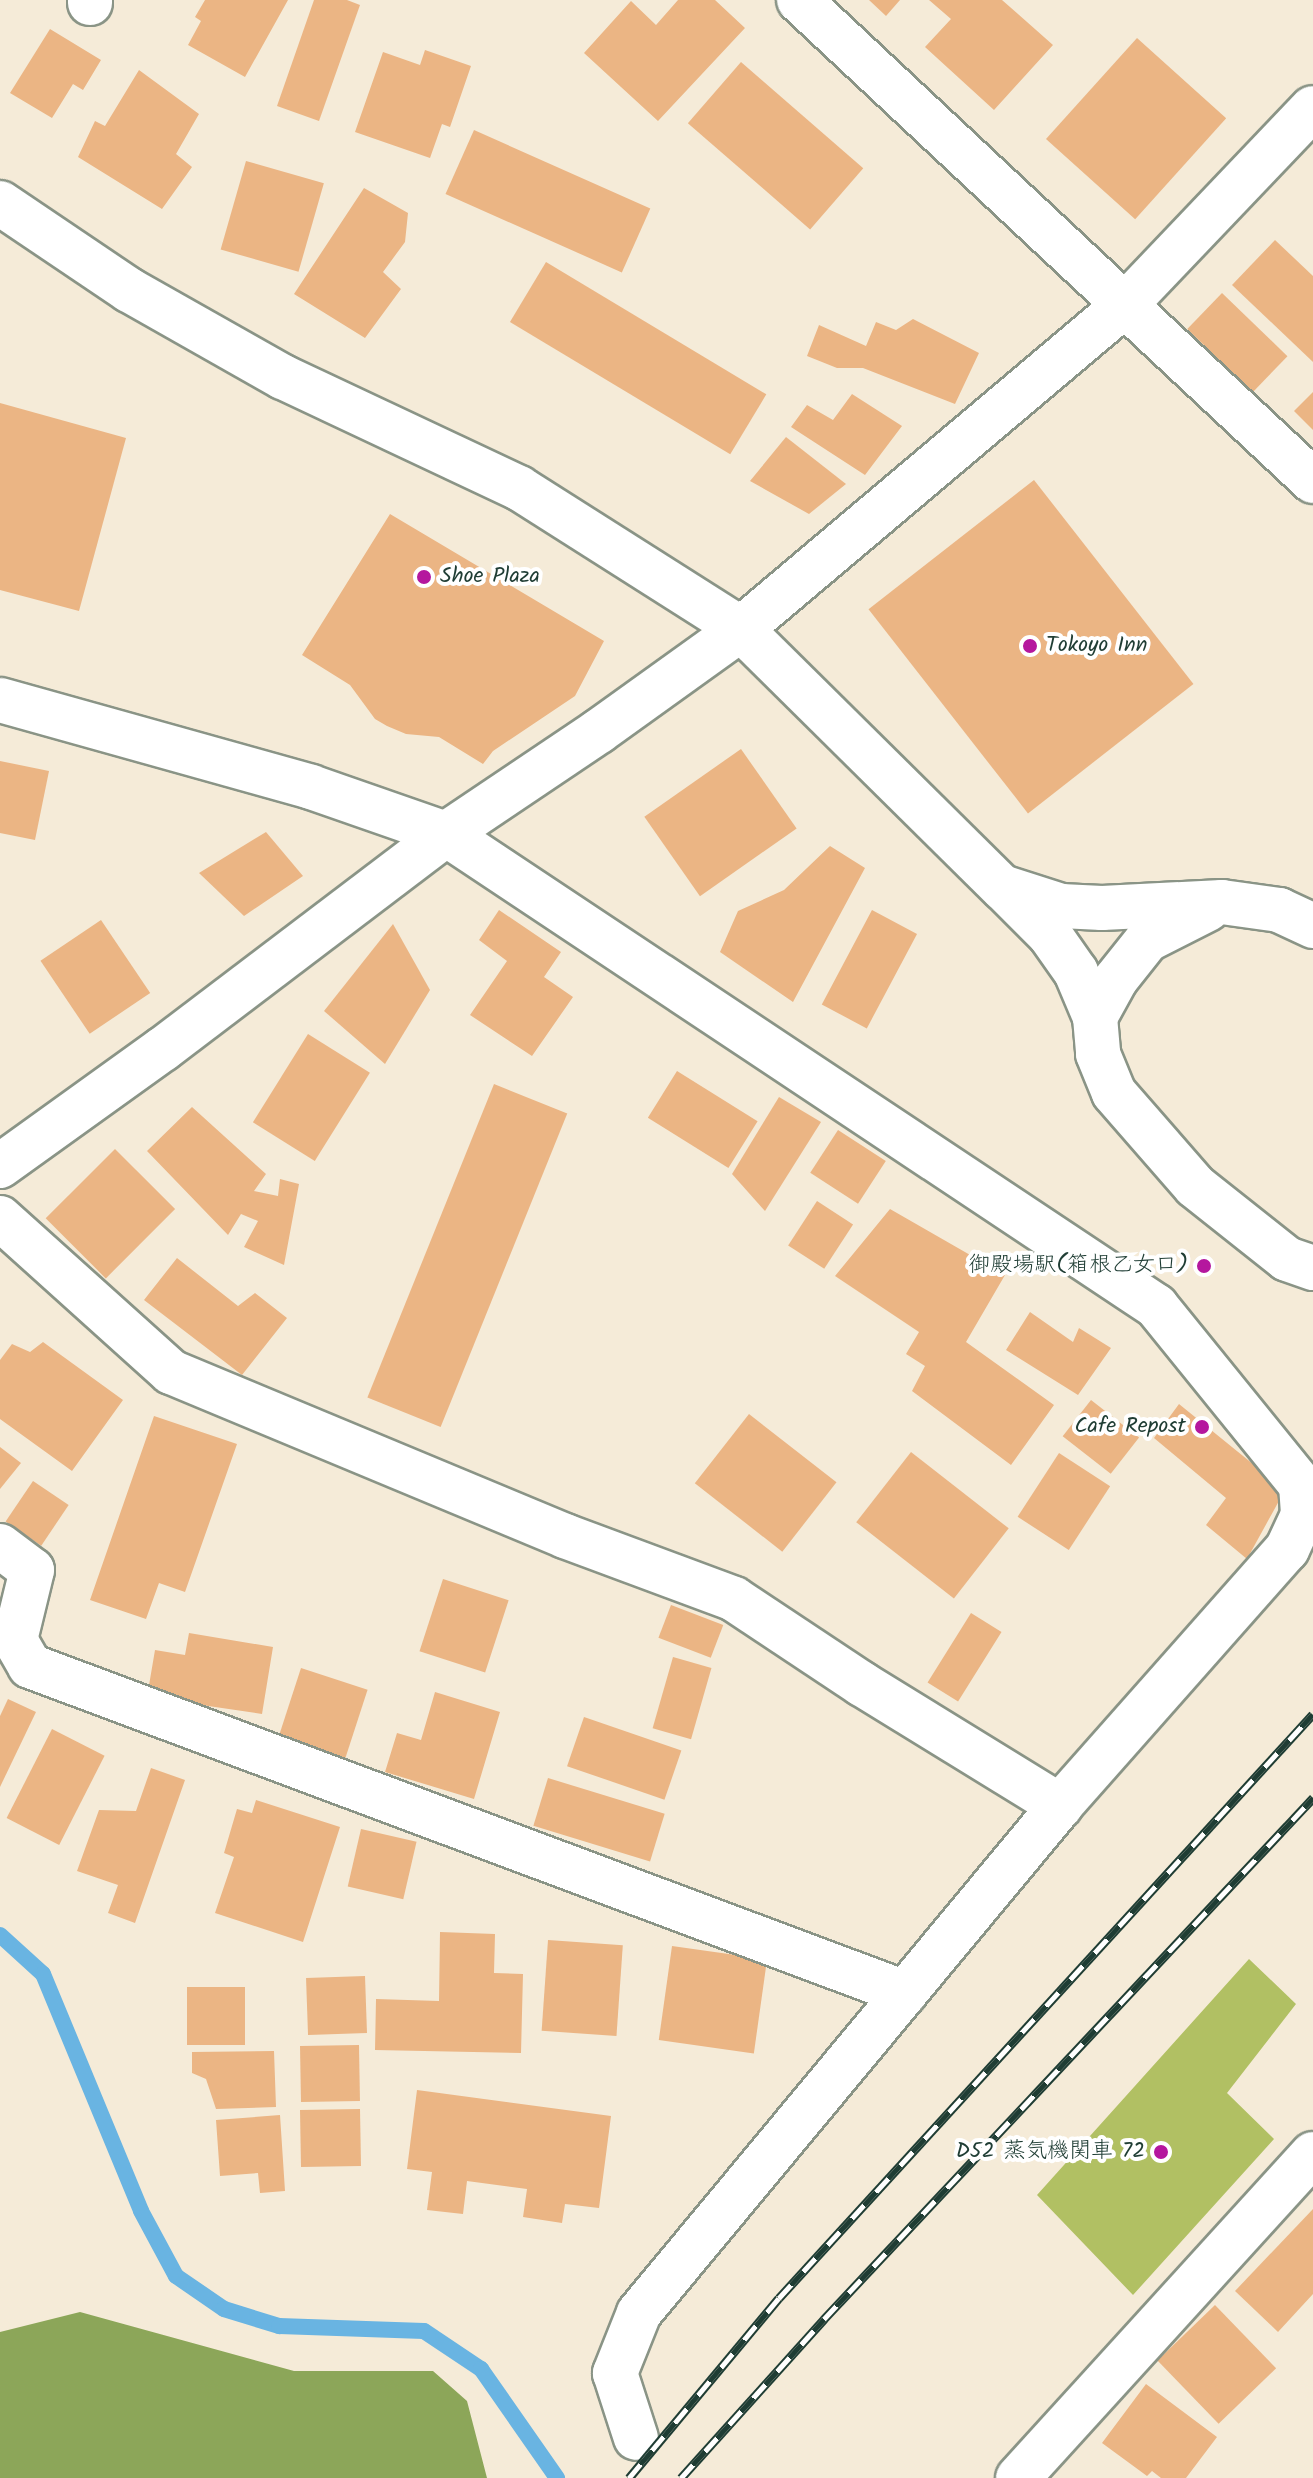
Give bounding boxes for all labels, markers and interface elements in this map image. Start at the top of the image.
place label: Shoe Plaza [440,564,540,590]
marker: Shoe Plaza [415,568,433,586]
place label: Tokoyo Inn [1046,633,1147,659]
marker: Tokoyo Inn [1021,637,1039,655]
place label: 御殿場駅(箱根乙女口) [968,1253,1188,1279]
marker: 御殿場駅(箱根乙女口) [1195,1257,1213,1275]
place label: Cafe Repost [1074,1414,1186,1440]
marker: Cafe Repost [1193,1418,1211,1436]
place label: D52 蒸気機関車 72 [956,2139,1145,2165]
marker: D52 蒸気機関車 72 [1152,2143,1170,2161]

